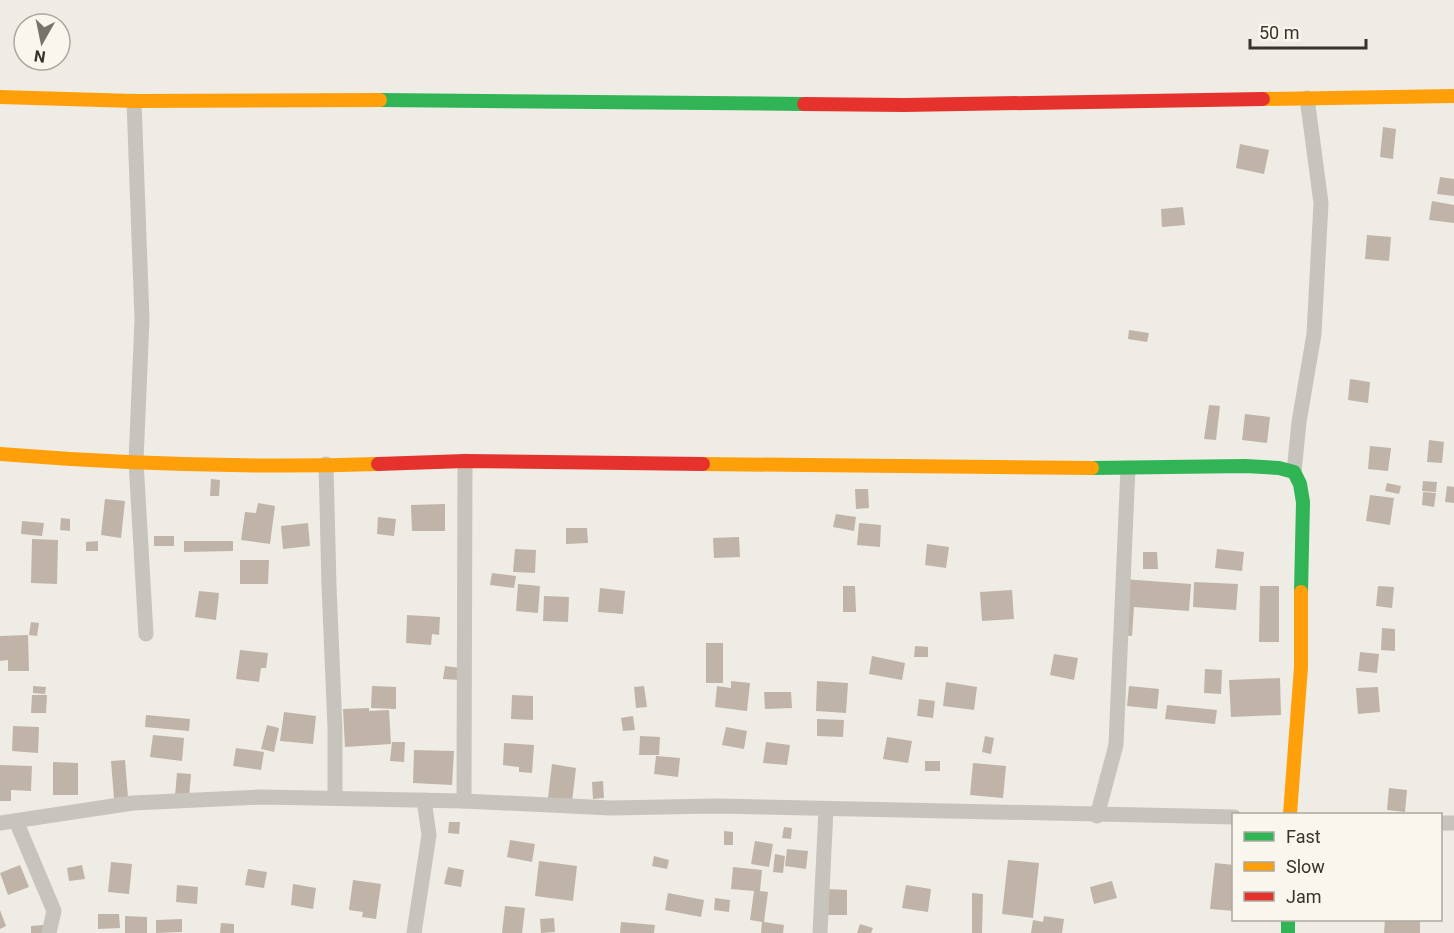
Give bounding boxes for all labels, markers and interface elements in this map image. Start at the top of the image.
north arrow [12,12,72,72]
scale bar [1250,12,1366,50]
text: 50 m [1259,22,1299,43]
text: N [33,46,47,67]
legend [1232,813,1442,921]
text: Fast [1286,826,1321,847]
text: Slow [1286,856,1325,877]
text: Jam [1286,886,1322,907]

